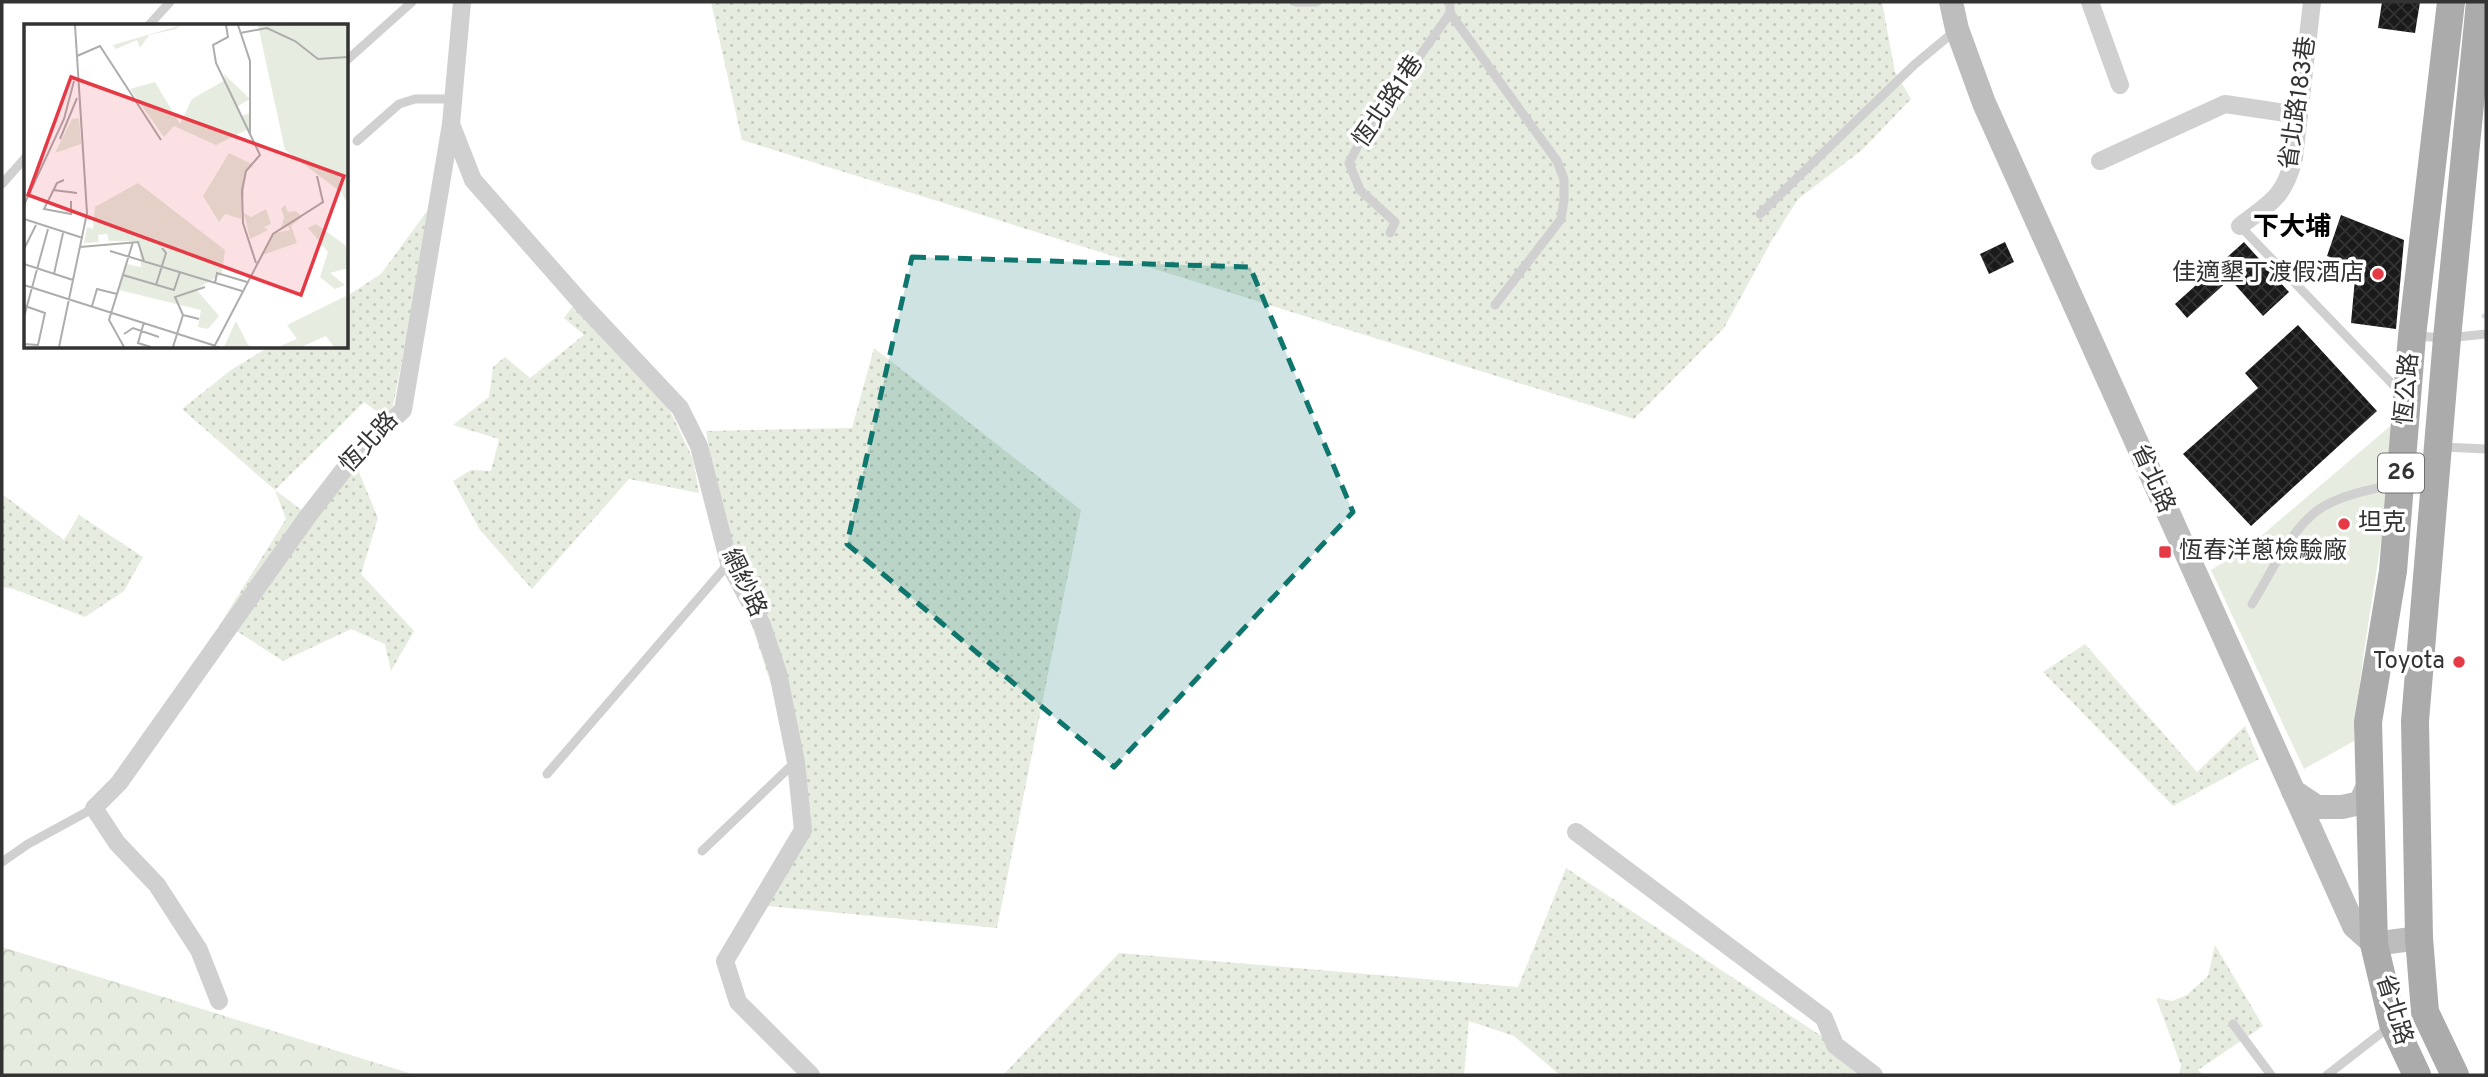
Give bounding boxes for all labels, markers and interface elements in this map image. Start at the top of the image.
inset map [24,24,348,348]
street label: 省北路183巷 [2275,35,2323,171]
street label: 恆北路1巷 [1347,50,1431,154]
district label: 下大埔 [2253,212,2331,245]
place label: 佳適墾丁渡假酒店 [2172,259,2364,289]
marker: 佳適墾丁渡假酒店 [2370,266,2386,282]
street label: 恆公路 [2390,352,2426,426]
street label: 恆北路 [334,406,406,480]
street label: 省北路 [2124,440,2180,518]
road number: 26 [2378,453,2424,492]
place label: 坦克 [2358,509,2406,539]
marker: 坦克 [2336,516,2352,532]
place label: 恆春洋蔥檢驗廠 [2179,537,2347,567]
street label: 網紗路 [714,544,772,622]
marker: 恆春洋蔥檢驗廠 [2157,544,2173,560]
place label: Toyota [2373,647,2445,677]
marker: Toyota [2451,654,2467,670]
street label: 省北路 [2368,971,2418,1049]

